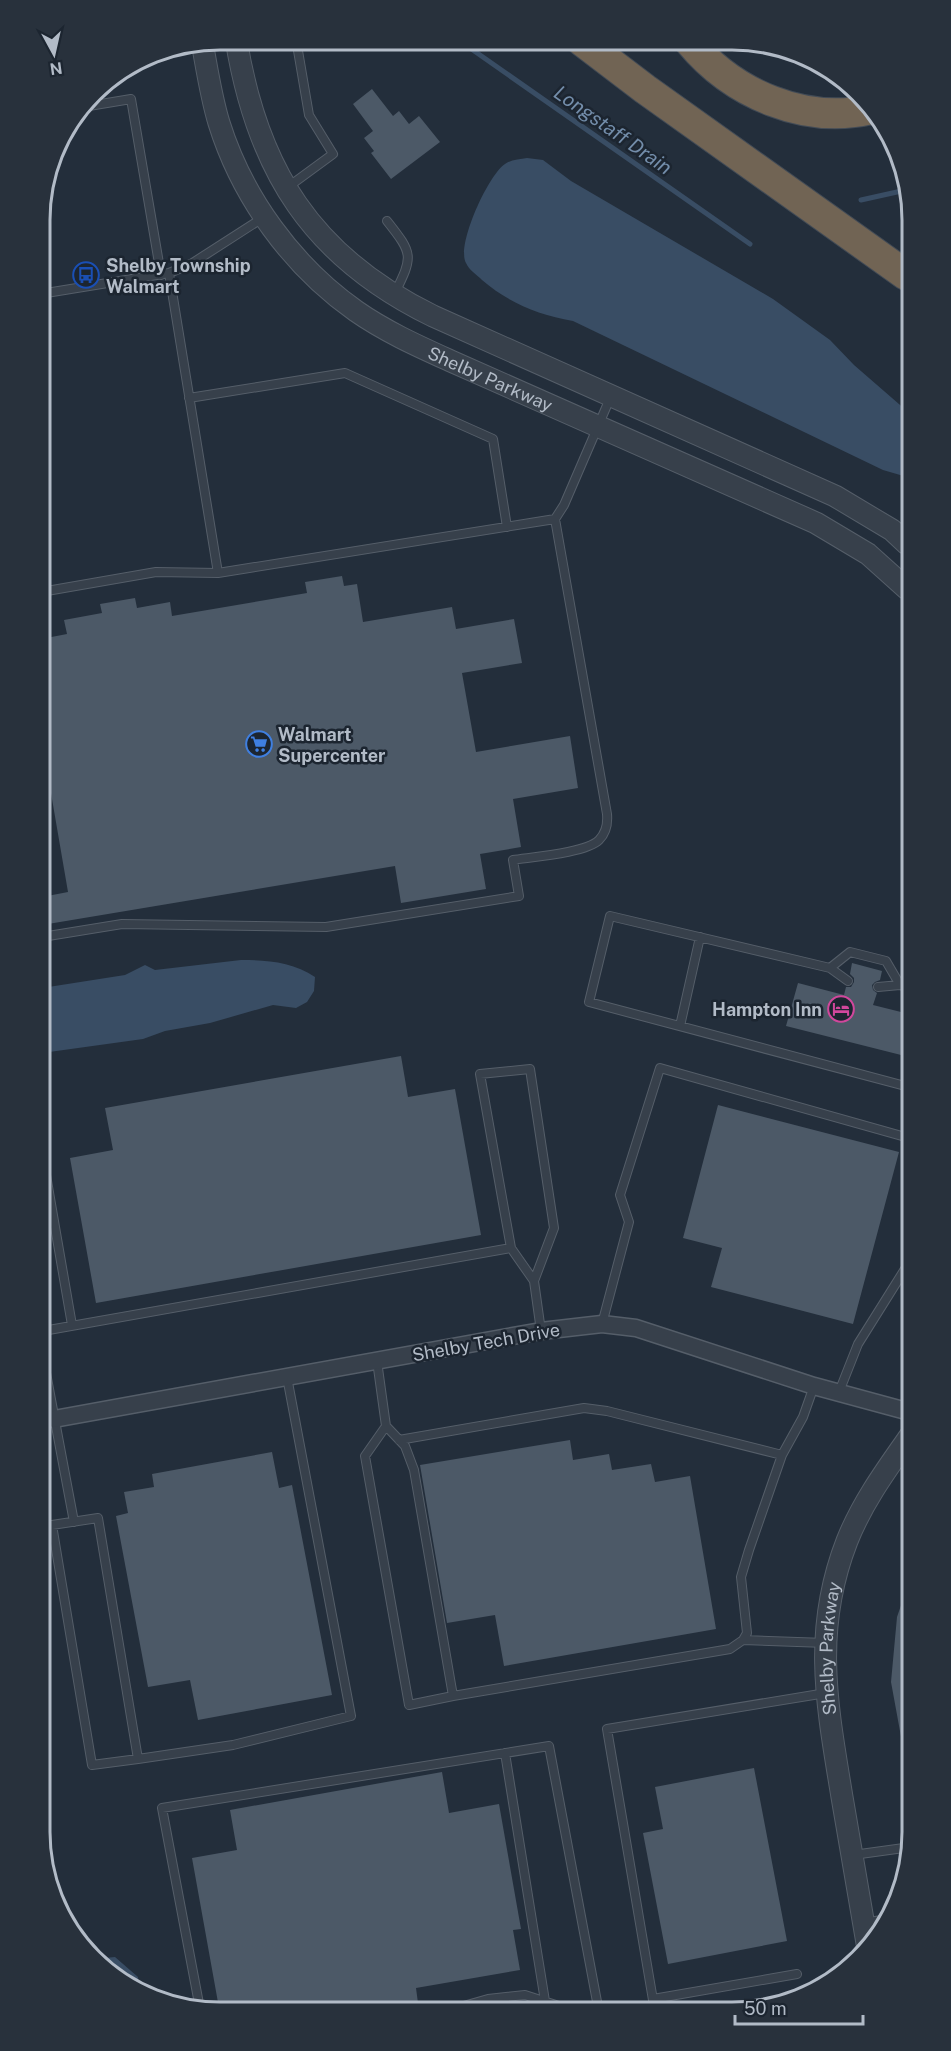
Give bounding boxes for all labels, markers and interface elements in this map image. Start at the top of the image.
north arrow [24,24,84,84]
text: N [48,58,64,79]
water label: Longstaff Drain [549,80,677,180]
place label: Shelby Township Walmart [106,255,251,297]
bus stop icon: Shelby Township Walmart [71,260,101,290]
street label: Shelby Parkway [425,342,556,416]
place label: Walmart Supercenter [278,724,386,766]
supermarket icon: Walmart Supercenter [244,729,274,759]
hotel icon: Hampton Inn [826,994,856,1024]
place label: Hampton Inn [712,999,822,1020]
street label: Shelby Tech Drive [410,1319,562,1365]
street label: Shelby Parkway [815,1579,844,1716]
scale bar [735,1988,862,2026]
text: 50 m [744,1998,787,2019]

